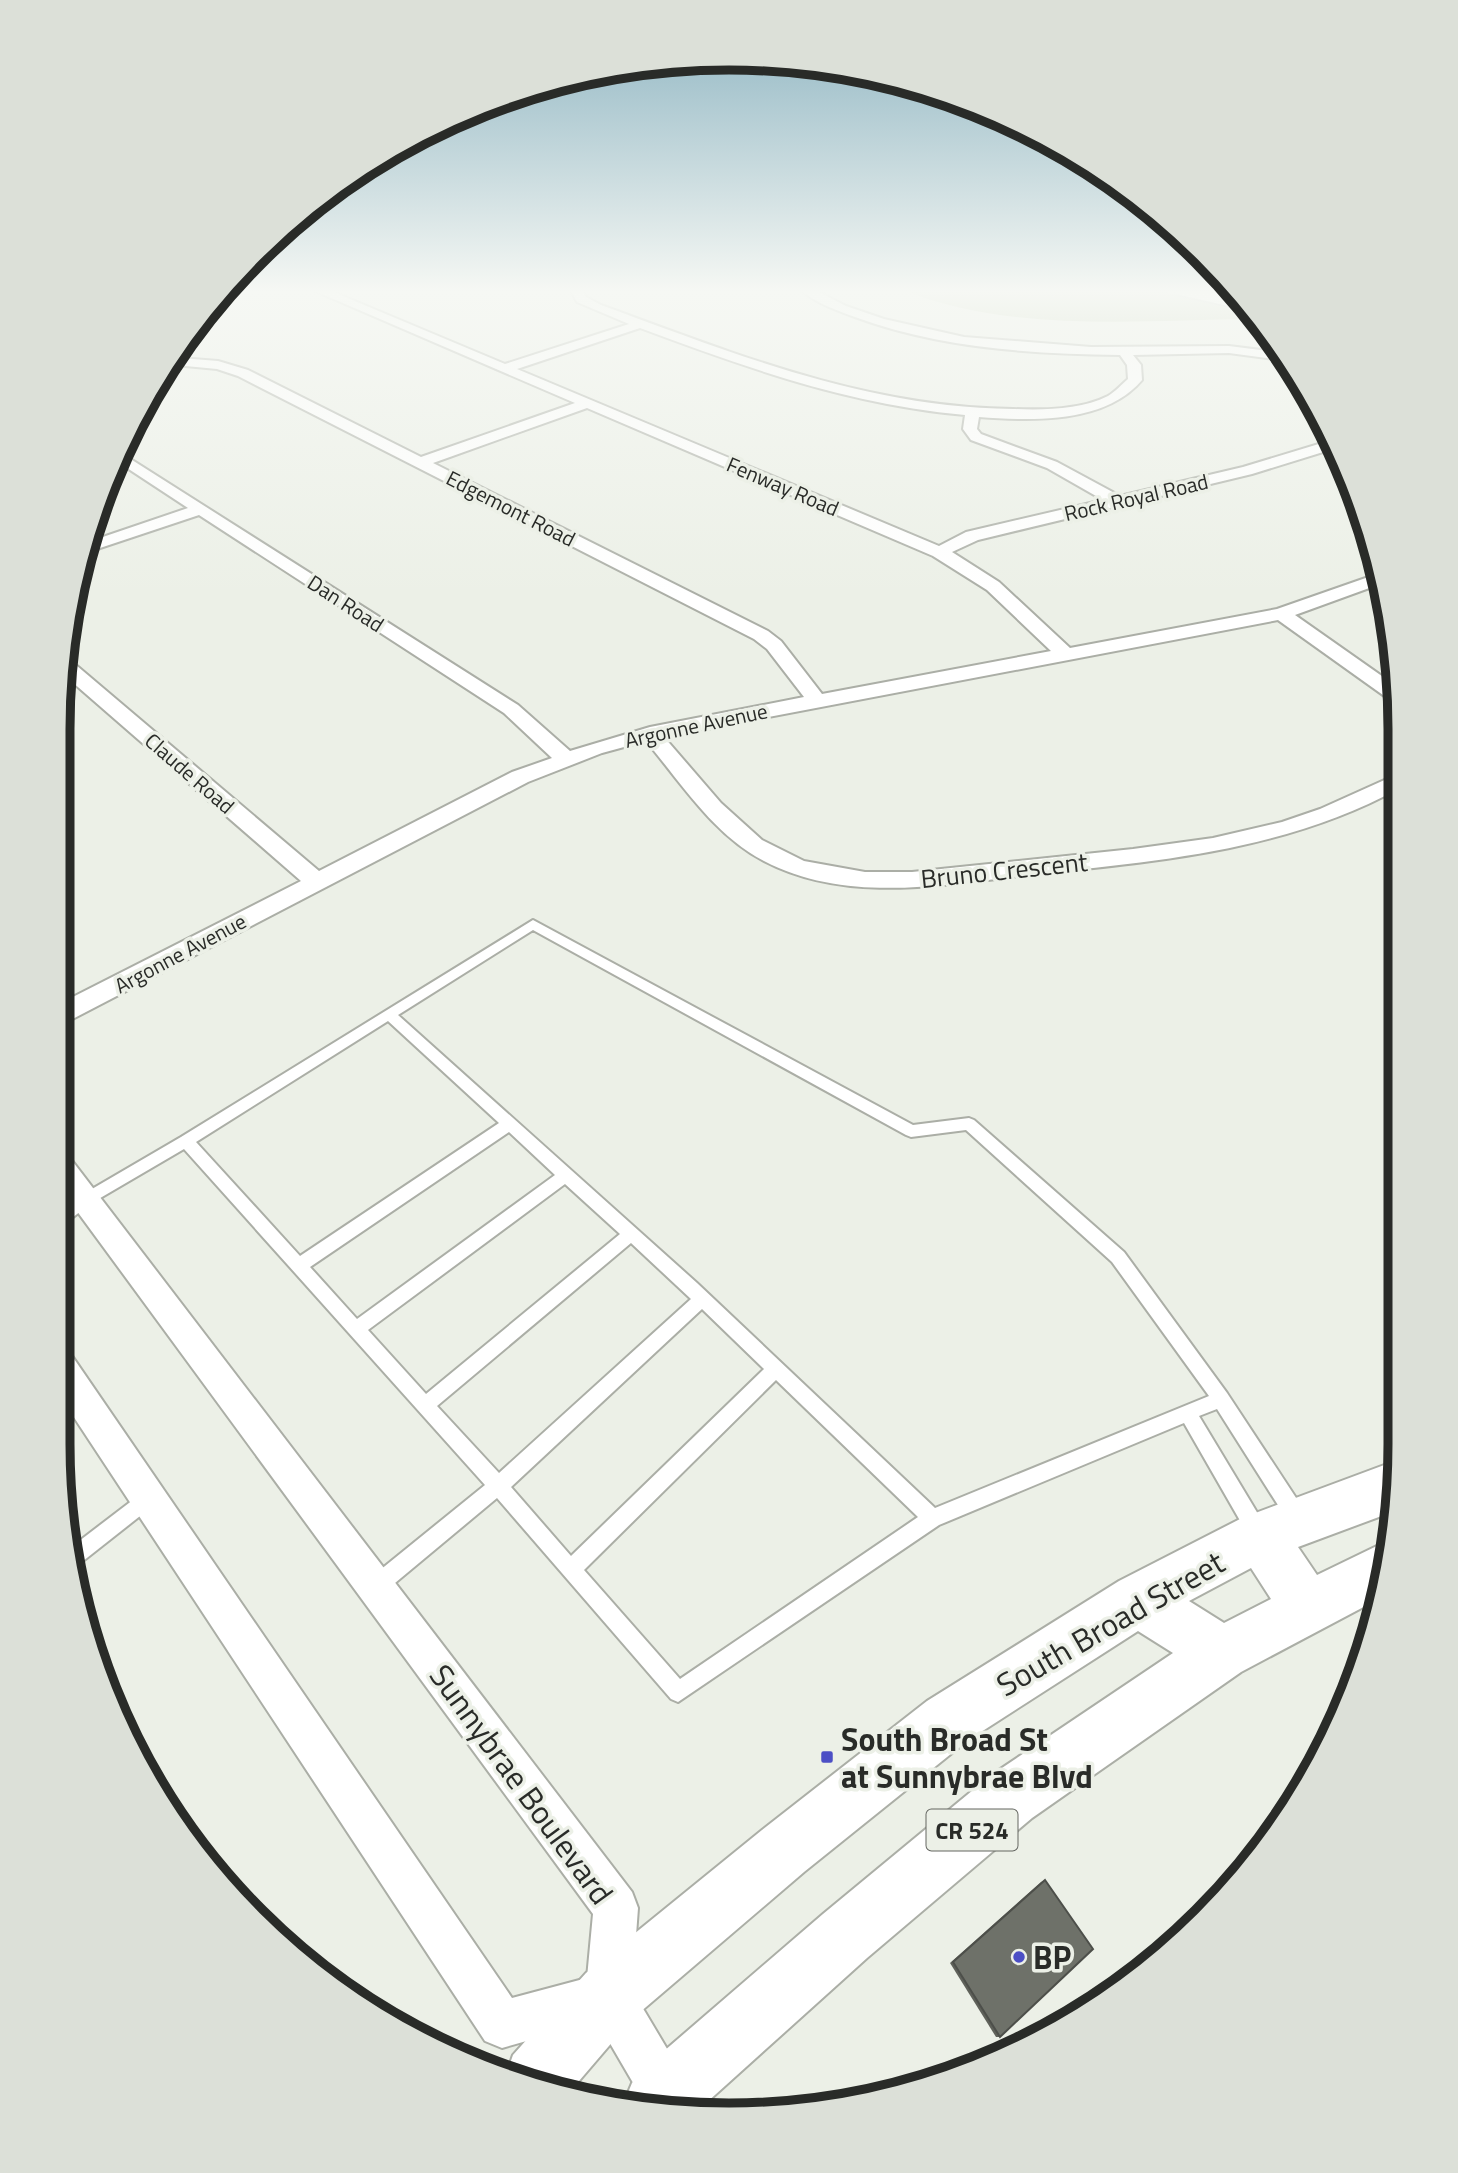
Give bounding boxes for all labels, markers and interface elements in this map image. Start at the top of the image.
street label: Fenway Road [722,448,844,524]
street label: Edgemont Road [441,462,581,554]
street label: Rock Royal Road [1061,465,1211,529]
street label: Dan Road [301,566,391,640]
street label: Argonne Avenue [622,694,770,756]
street label: Claude Road [138,725,242,821]
street label: Bruno Crescent [919,842,1089,898]
street label: Argonne Avenue [108,905,252,1001]
street label: South Broad Street [987,1538,1233,1708]
street label: Sunnybrae Boulevard [418,1654,626,1914]
place label: South Broad St at Sunnybrae Blvd [841,1715,1093,1800]
marker: South Broad St at Sunnybrae Blvd [819,1749,835,1765]
road number: CR 524 [926,1810,1018,1851]
place label: BP [1033,1933,1071,1981]
marker: BP [1011,1949,1027,1965]

